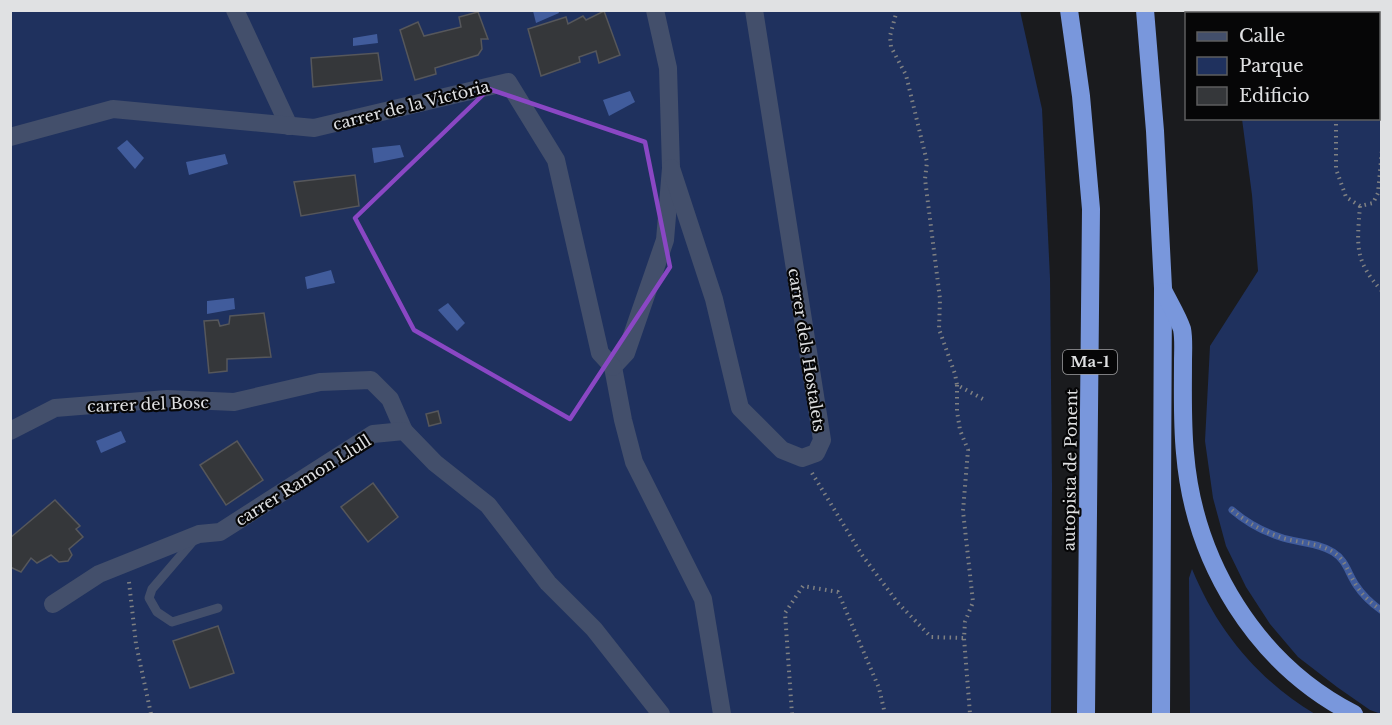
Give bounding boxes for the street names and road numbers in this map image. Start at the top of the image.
street label: carrer de la Victòria [331,76,492,134]
street label: carrer dels Hostalets [784,267,830,433]
road number: Ma-1 [1063,350,1117,374]
street label: autopista de Ponent [1059,389,1081,551]
street label: carrer del Bosc [87,392,210,416]
street label: carrer Ramon Llull [231,430,375,530]

